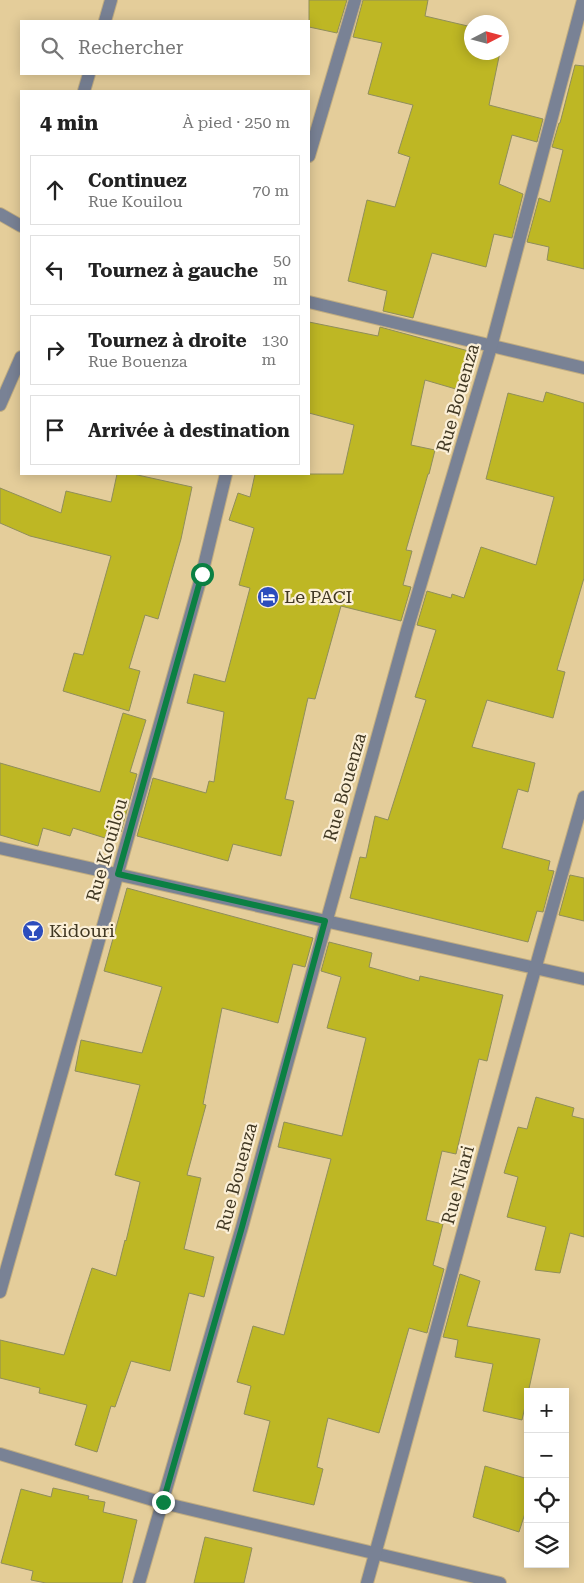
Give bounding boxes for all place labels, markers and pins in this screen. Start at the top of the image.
hotel icon: Le PACI [256,585,280,609]
place label: Le PACI [284,586,352,607]
bar icon: Kidouri [21,919,45,943]
place label: Kidouri [49,920,115,941]

